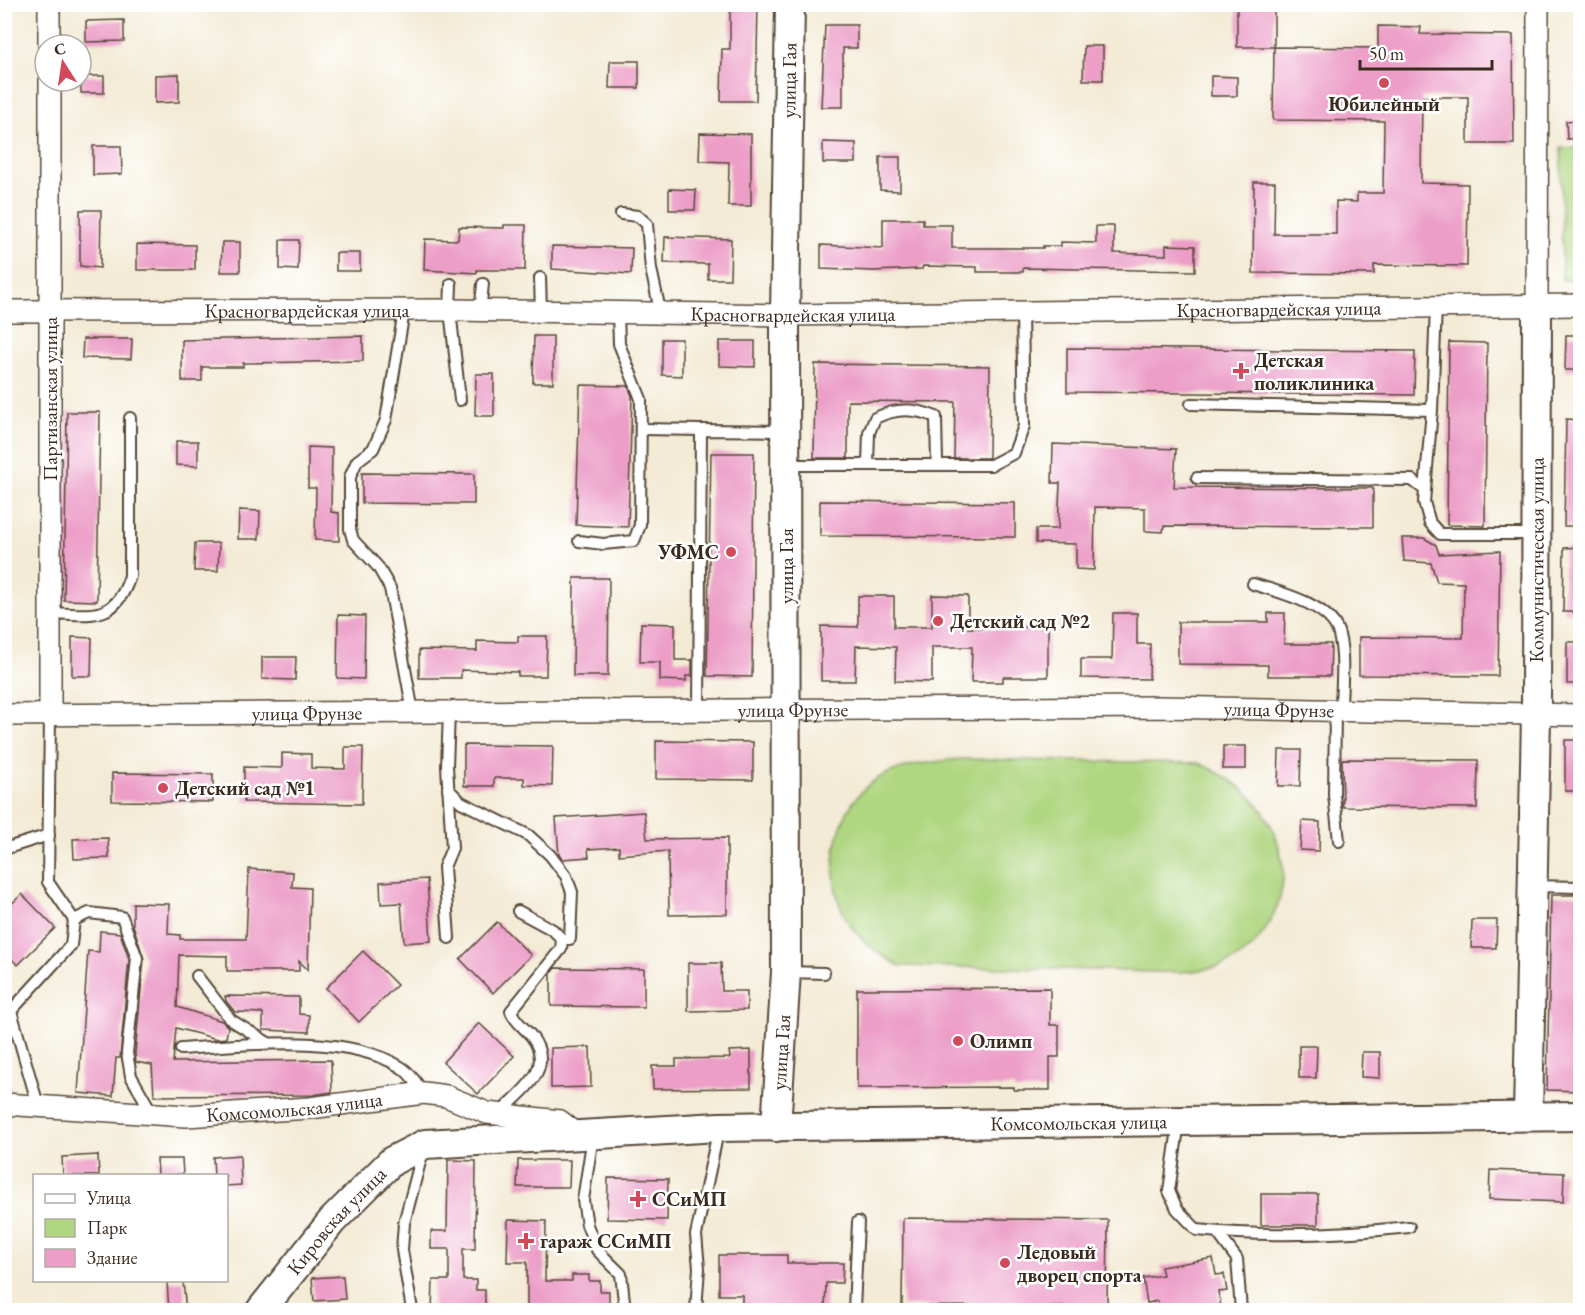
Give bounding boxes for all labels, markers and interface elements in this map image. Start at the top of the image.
north arrow [33,33,93,93]
scale bar [1360,33,1492,71]
text: С [52,37,68,60]
street label: улица Гая [775,42,802,118]
text: 50 m [1369,42,1404,65]
marker: Юбилейный [1377,76,1391,90]
place label: Юбилейный [1328,91,1440,117]
street label: Красногвардейская улица [1176,294,1382,323]
street label: Красногвардейская улица [204,297,410,324]
street label: Красногвардейская улица [690,301,896,328]
street label: Партизанская улица [37,317,63,481]
place label: Детская поликлиника [1254,347,1374,396]
marker: Детская поликлиника [1232,362,1250,380]
street label: Коммунистическая улица [1523,457,1550,663]
street label: улица Гая [773,528,799,604]
place label: УФМС [657,539,719,565]
marker: УФМС [724,545,738,559]
place label: Детский сад №2 [950,608,1090,634]
marker: Детский сад №2 [931,614,945,628]
street label: улица Фрунзе [1223,695,1335,723]
street label: улица Фрунзе [738,696,849,723]
street label: улица Фрунзе [252,700,363,726]
place label: Детский сад №1 [175,775,315,801]
marker: Детский сад №1 [156,781,170,795]
street label: улица Гая [765,1013,796,1091]
place label: Олимп [970,1028,1032,1054]
marker: Олимп [951,1034,965,1048]
street label: Комсомольская улица [205,1086,384,1128]
street label: Комсомольская улица [990,1108,1167,1137]
street label: Кировская улица [281,1161,392,1280]
legend [33,1174,228,1282]
text: Улица [86,1186,132,1209]
place label: ССиМП [652,1186,726,1212]
marker: ССиМП [629,1190,647,1208]
text: Парк [87,1216,127,1239]
place label: гараж ССиМП [540,1228,672,1254]
marker: гараж ССиМП [517,1232,535,1250]
place label: Ледовый дворец спорта [1017,1239,1142,1288]
text: Здание [87,1246,137,1269]
marker: Ледовый дворец спорта [998,1256,1012,1270]

